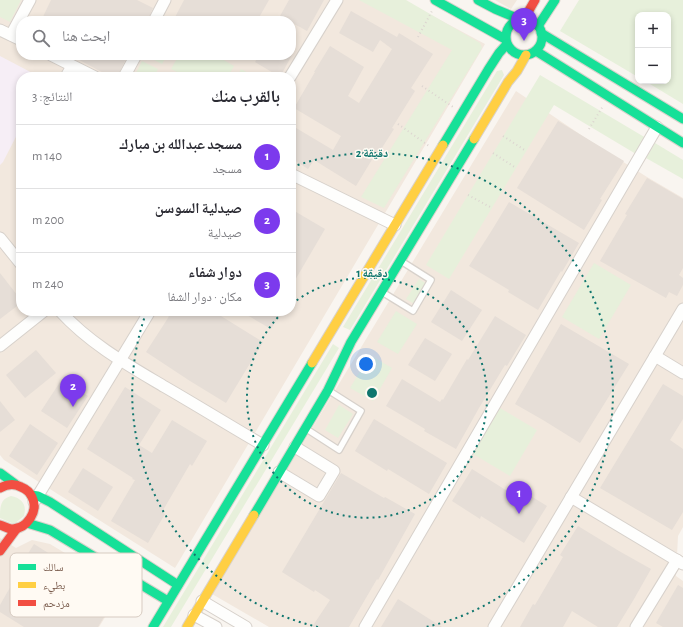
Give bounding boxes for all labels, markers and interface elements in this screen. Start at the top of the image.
pin: 3 [511,8,537,41]
map controls [635,12,671,84]
button: + [635,12,671,48]
search box [16,16,296,60]
icon: search [30,27,52,49]
text: ابحث هنا [62,29,110,44]
button: − [635,48,671,84]
text: بالقرب منك [211,88,280,105]
text: النتائج: 3 [32,91,72,104]
text: مسجد عبدالله بن مبارك [119,137,242,152]
text: 2 دقيقة [356,147,388,160]
text: 140 m [32,150,62,163]
text: 1 [265,150,269,163]
text: مسجد [213,163,242,176]
text: صيدلية السوسن [155,201,242,216]
text: 200 m [32,214,64,227]
text: 2 [264,214,270,227]
text: صيدلية [208,227,242,240]
text: دوار شفاء [188,265,242,280]
text: 1 دقيقة [356,267,388,280]
text: 240 m [32,278,64,291]
text: 3 [264,278,270,291]
text: مكان · دوار الشفا [167,291,242,304]
your location [356,354,376,374]
pin: 2 [60,374,86,407]
centre of rings [365,386,379,400]
pin: 1 [506,481,532,514]
legend [10,553,142,617]
text: سالك [43,562,63,573]
text: بطيء [43,580,65,594]
text: مزدحم [43,598,70,611]

